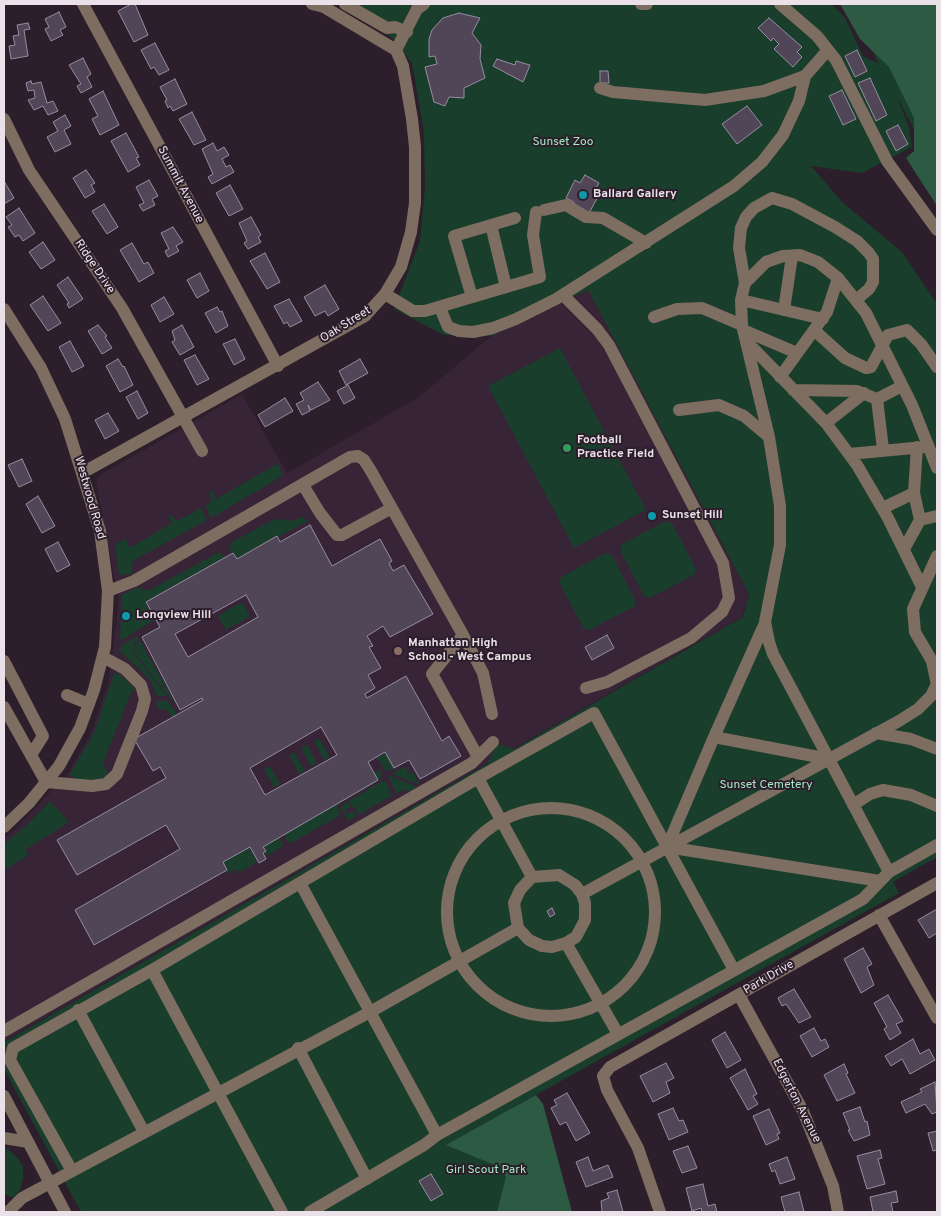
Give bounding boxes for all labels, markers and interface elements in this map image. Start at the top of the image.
park label: Sunset Zoo [532,136,594,150]
street label: Summit Avenue [154,144,206,226]
place label: Ballard Gallery [593,188,677,202]
marker: Ballard Gallery [577,189,589,201]
street label: Ridge Drive [71,237,117,297]
street label: Oak Street [318,304,374,346]
place label: Football Practice Field [577,434,654,462]
marker: Football Practice Field [561,442,573,454]
street label: Westwood Road [70,455,108,541]
place label: Sunset Hill [662,509,723,523]
marker: Sunset Hill [646,510,658,522]
place label: Longview Hill [136,609,211,623]
marker: Longview Hill [120,610,132,622]
place label: Manhattan High School - West Campus [408,637,532,665]
marker: Manhattan High School - West Campus [392,645,404,657]
park label: Sunset Cemetery [719,779,813,793]
street label: Park Drive [741,958,797,998]
street label: Edgerton Avenue [769,1057,823,1145]
park label: Girl Scout Park [446,1164,526,1178]

